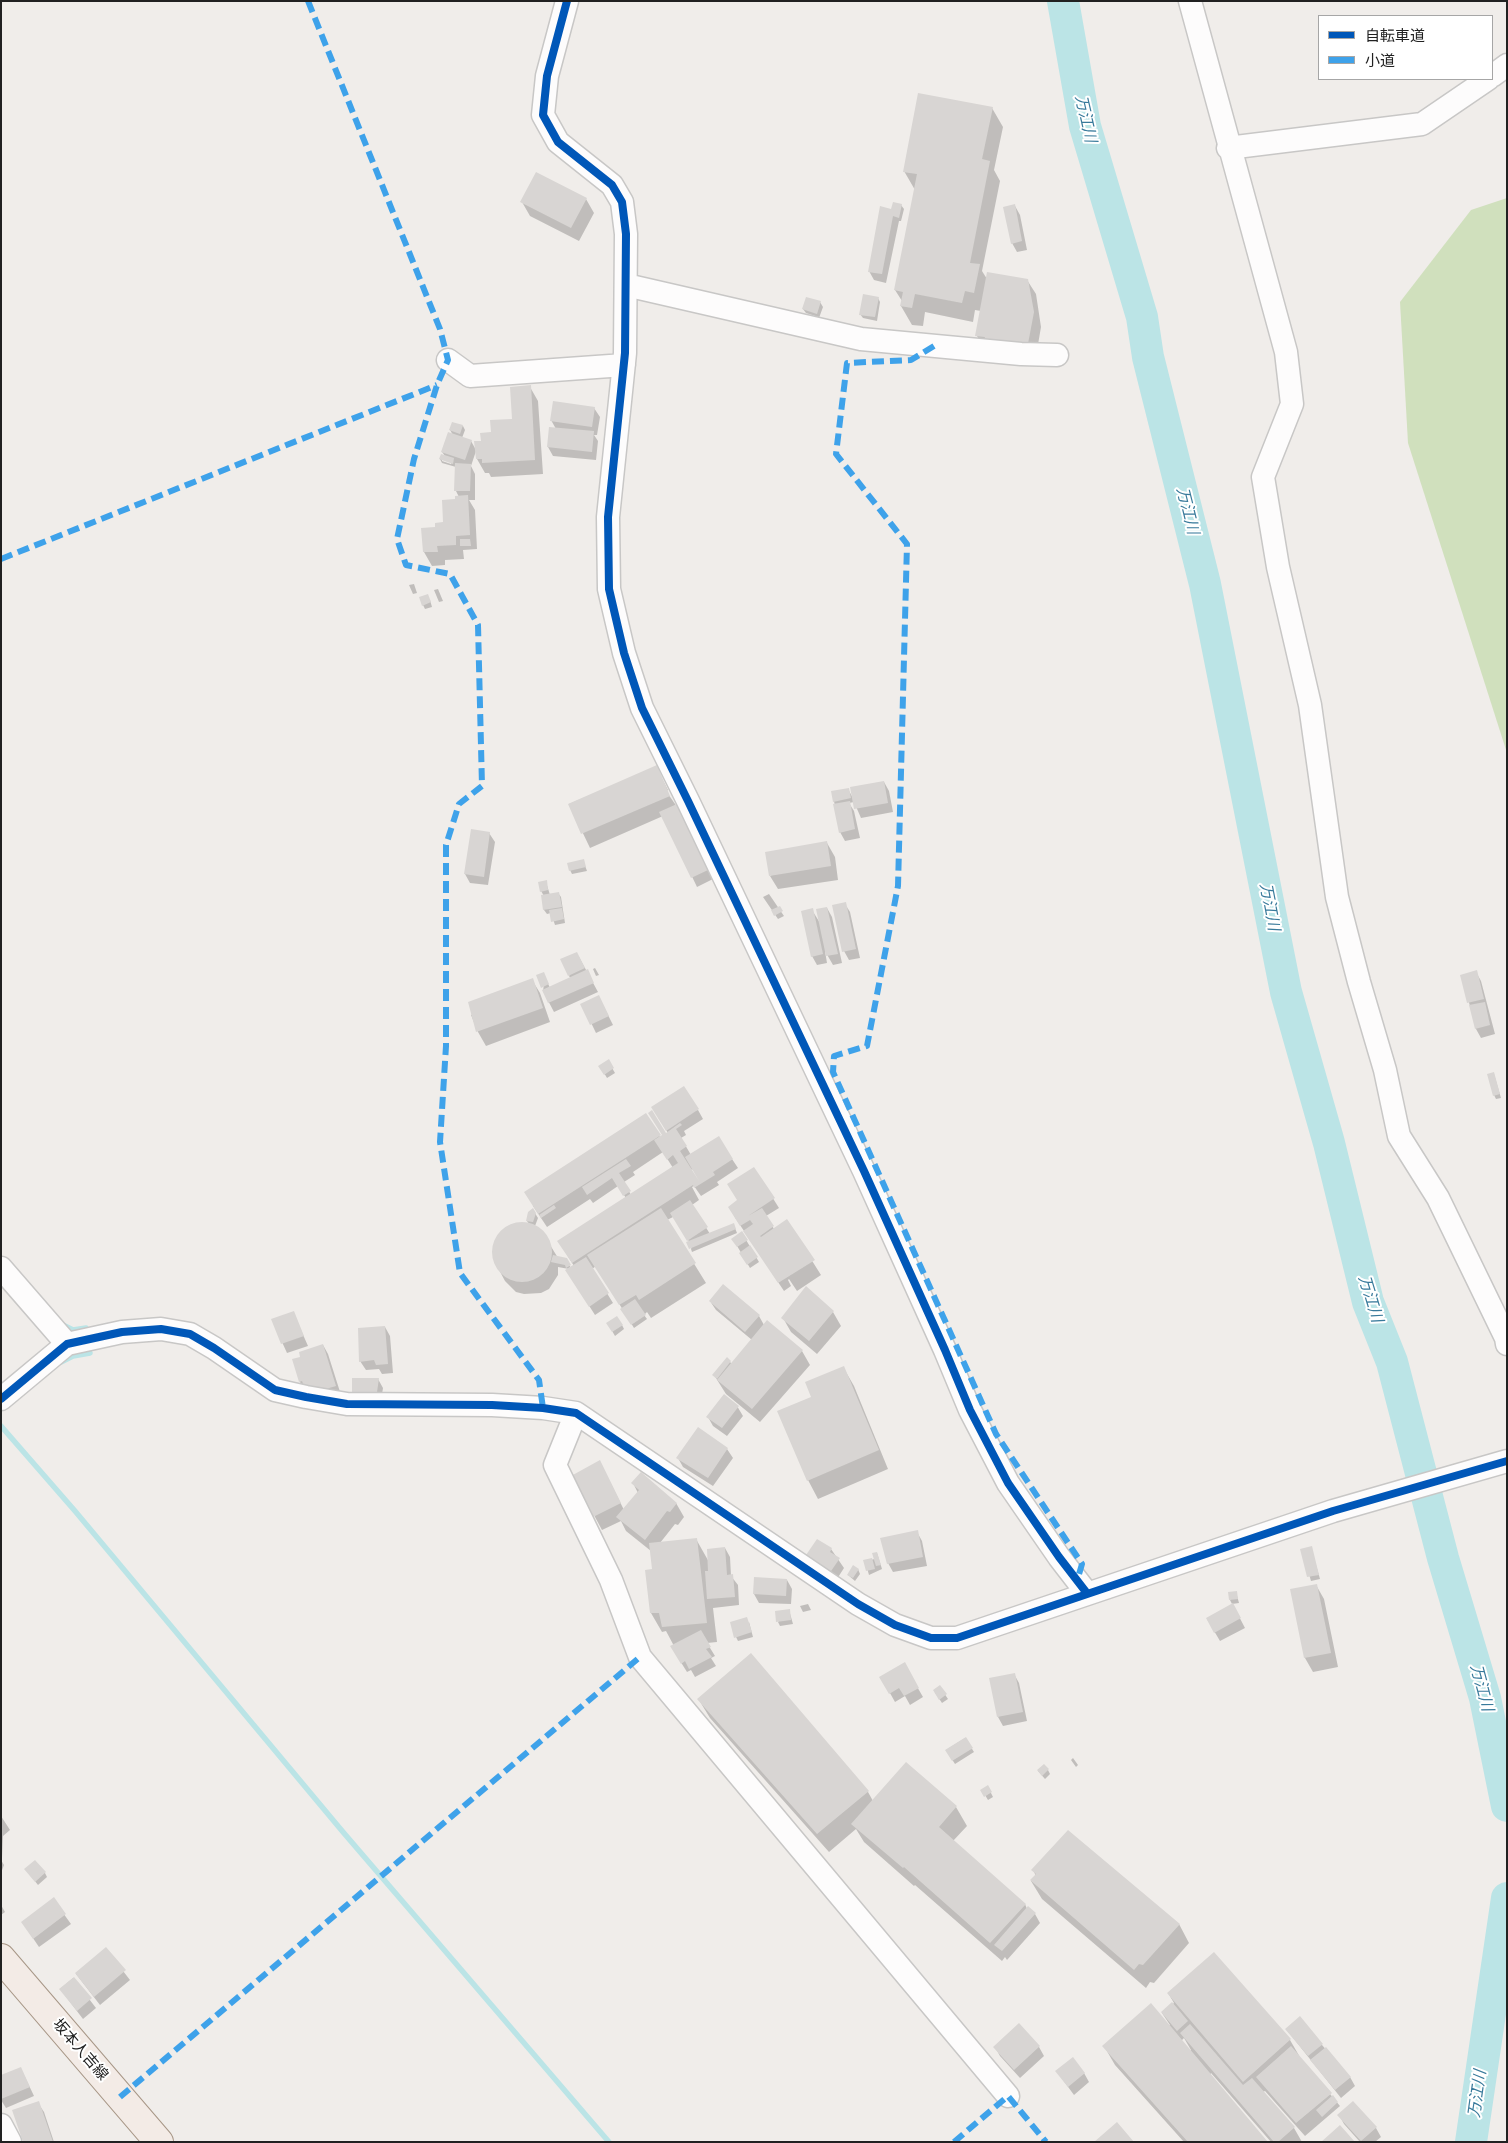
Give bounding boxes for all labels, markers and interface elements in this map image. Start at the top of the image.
legend [1318,15,1493,80]
text: 自転車道 [1365,25,1425,46]
text: 小道 [1365,50,1395,71]
water label: 万江川 [1070,93,1100,145]
water label: 万江川 [1172,485,1202,537]
water label: 万江川 [1255,882,1283,932]
water label: 万江川 [1354,1273,1386,1325]
water label: 万江川 [1466,1662,1496,1714]
street label: 坂本人吉線 [49,2016,111,2084]
water label: 万江川 [1465,2069,1491,2119]

